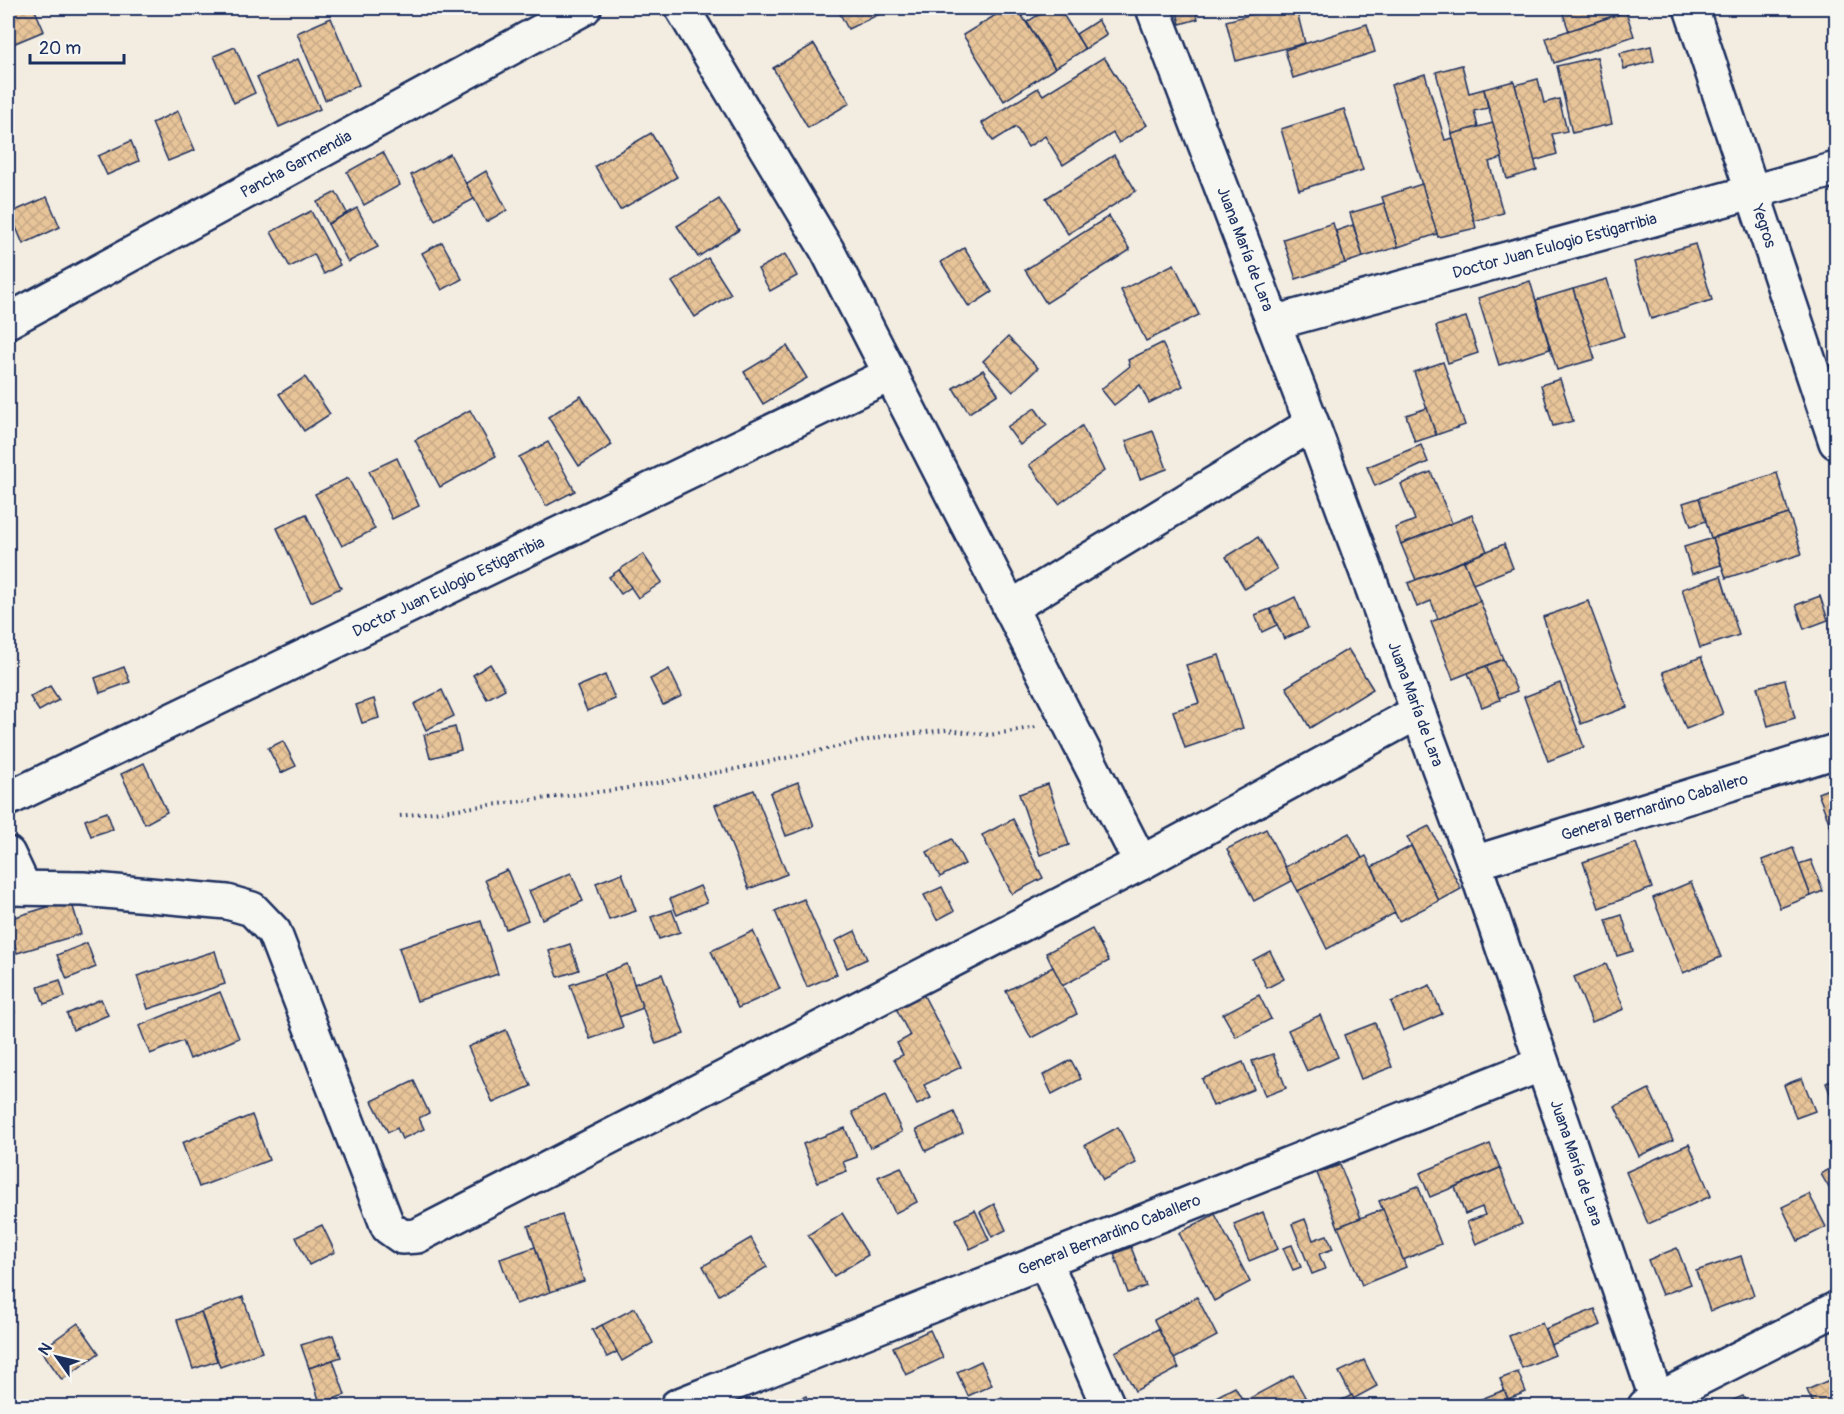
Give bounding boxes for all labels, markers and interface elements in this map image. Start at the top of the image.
scale bar [30,27,124,65]
text: 20 m [39,37,81,60]
street label: Pancha Garmendia [237,126,355,203]
street label: Juana María de Lara [1212,184,1278,314]
street label: Yegros [1747,201,1780,250]
street label: Doctor Juan Eulogio Estigarribia [1450,208,1659,283]
street label: Doctor Juan Eulogio Estigarribia [349,532,548,642]
street label: Juana María de Lara [1383,639,1448,770]
street label: General Bernardino Caballero [1559,769,1751,845]
street label: Juana María de Lara [1545,1097,1607,1228]
street label: General Bernardino Caballero [1015,1190,1204,1280]
north arrow [27,1327,87,1387]
text: N [34,1339,57,1359]

